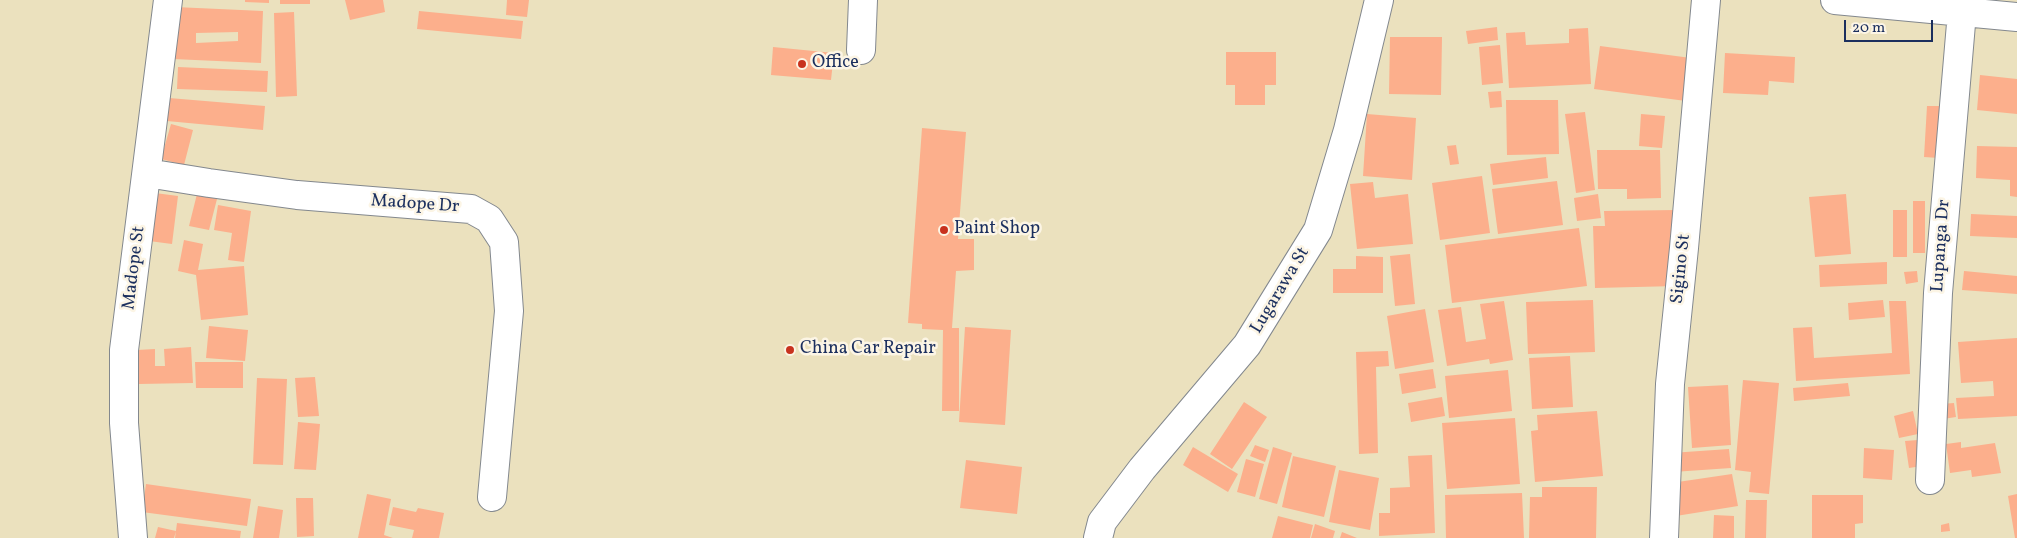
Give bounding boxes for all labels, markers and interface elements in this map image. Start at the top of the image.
scale bar [1847,10,1936,42]
text: 20 m [1852,18,1885,39]
place label: Office [812,53,859,75]
marker: Office [796,58,808,70]
street label: Madope Dr [370,191,460,219]
street label: Lupanga Dr [1928,199,1956,293]
place label: Paint Shop [954,219,1040,241]
marker: Paint Shop [938,224,950,236]
street label: Madope St [119,225,151,311]
street label: Sigino St [1668,233,1696,305]
street label: Lugarawa St [1247,244,1315,338]
place label: China Car Repair [800,339,936,361]
marker: China Car Repair [784,344,796,356]

